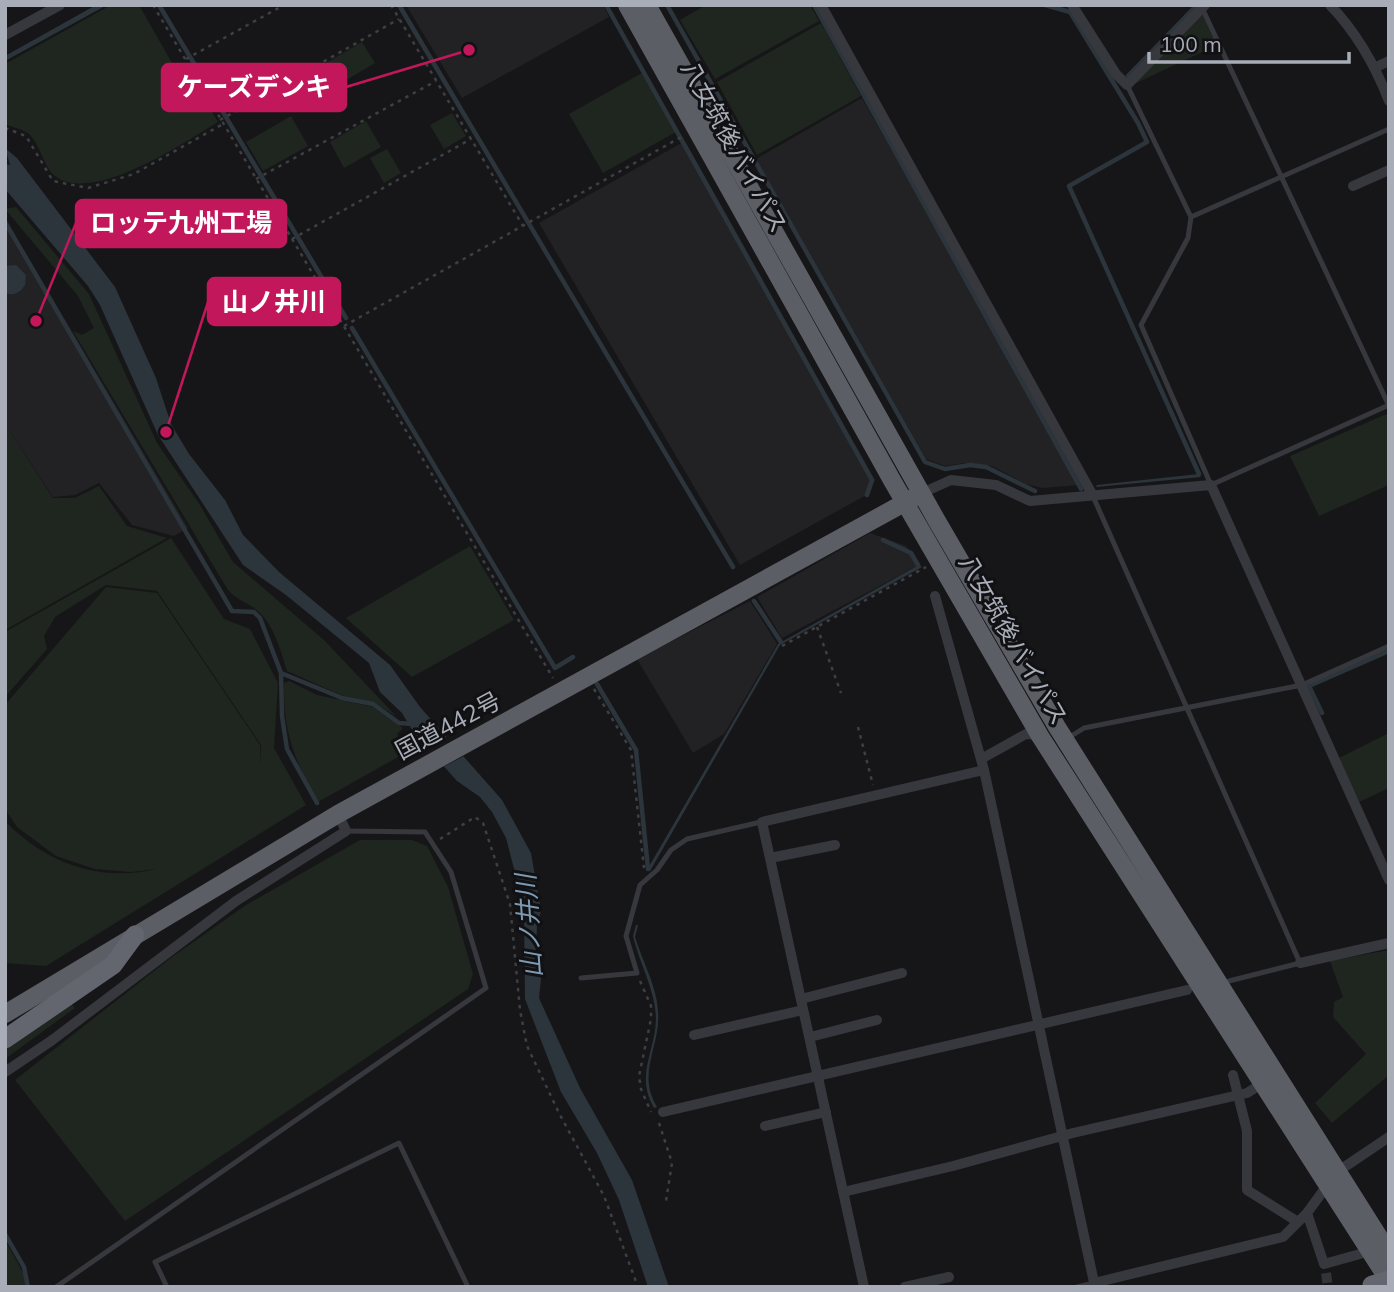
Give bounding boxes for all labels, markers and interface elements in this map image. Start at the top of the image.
scale bar [1149,21,1348,65]
text: 100 m [1160,31,1222,57]
street label: 八女筑後バイパス [675,55,794,238]
callout: ケーズデンキ [162,64,346,111]
text: ケーズデンキ [177,70,331,103]
callout: ロッテ九州工場 [76,200,286,247]
text: ロッテ九州工場 [90,206,272,239]
callout: 山ノ井川 [208,278,340,325]
text: 山ノ井川 [222,285,326,318]
street label: 八女筑後バイパス [953,549,1075,730]
street label: 国道442号 [390,685,505,765]
water label: 山ノ井川 [508,870,549,979]

